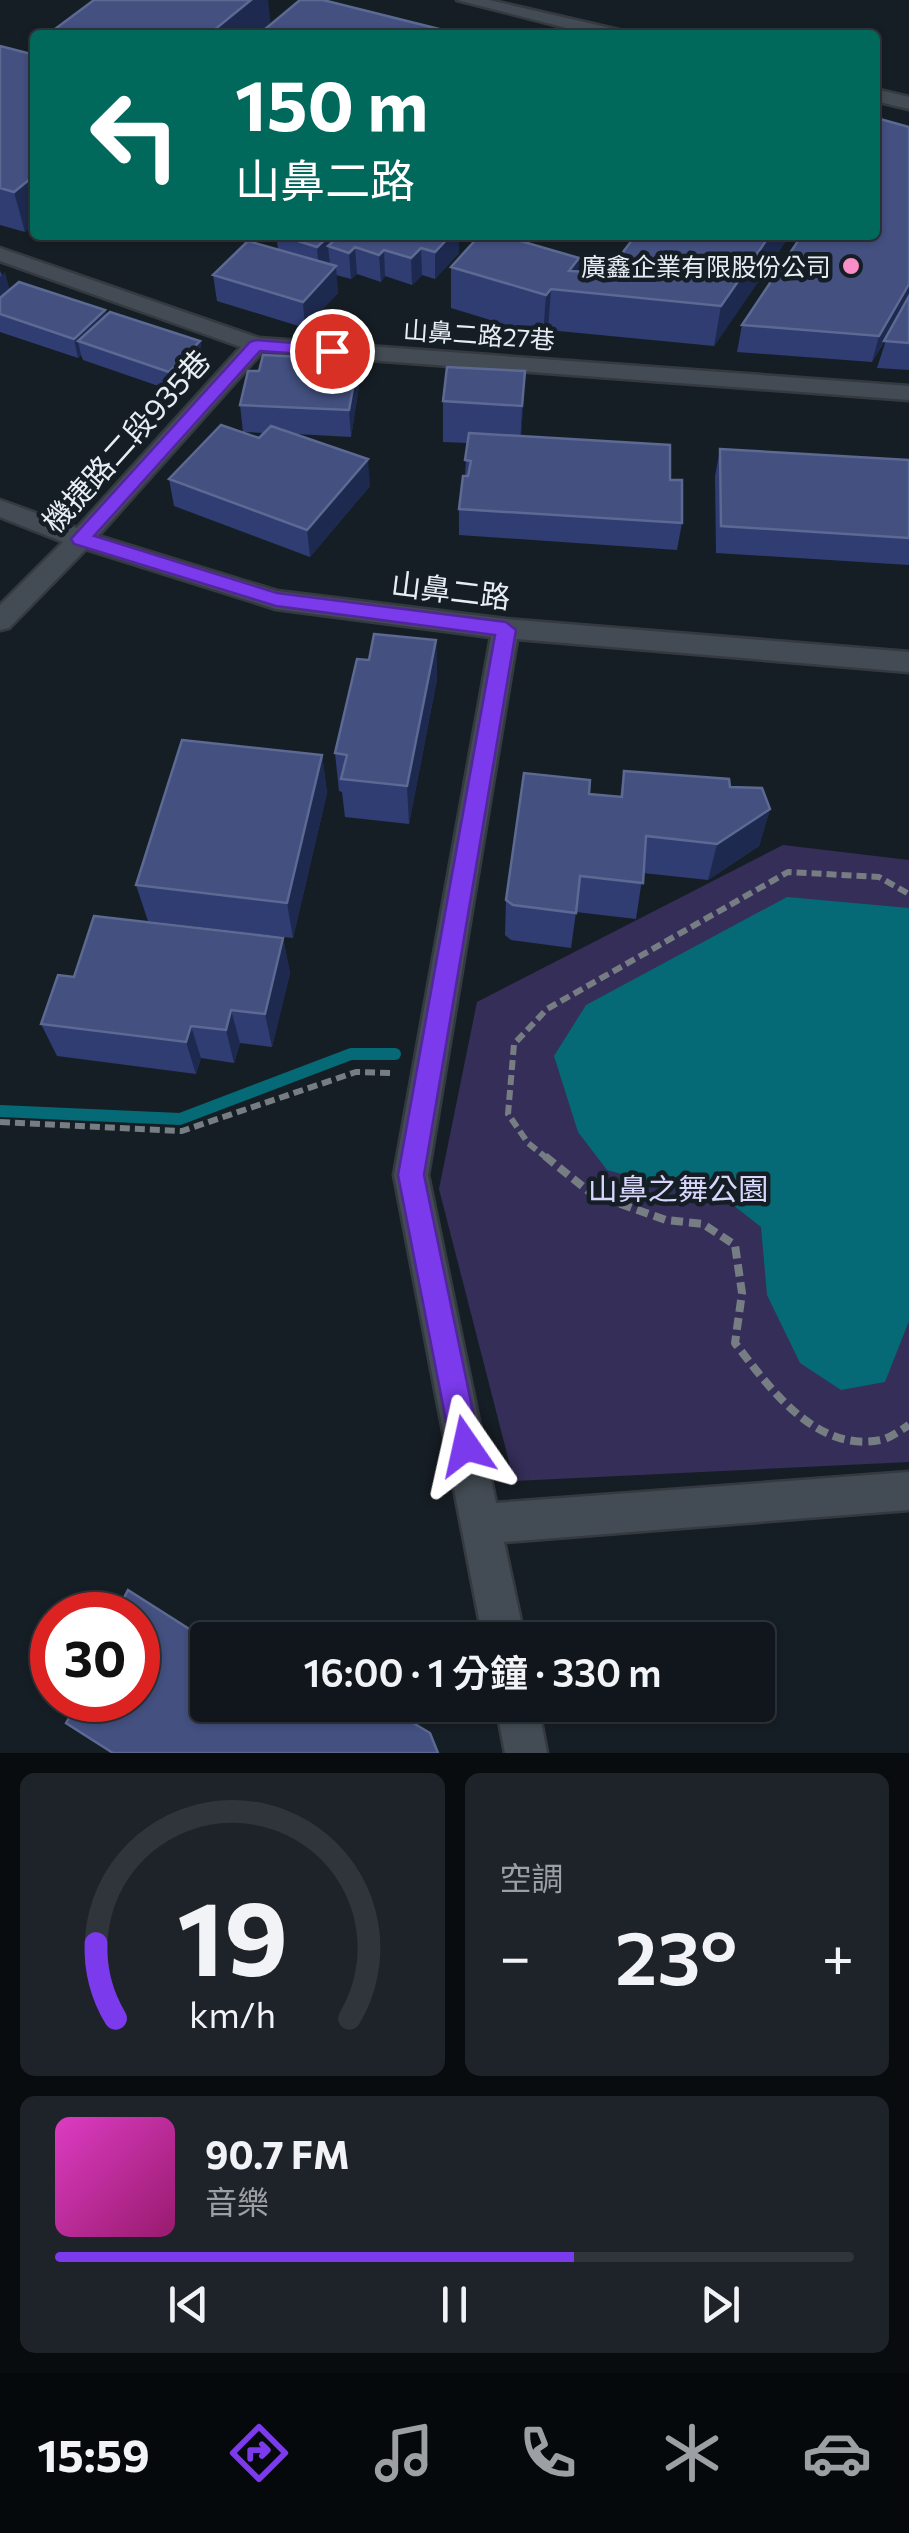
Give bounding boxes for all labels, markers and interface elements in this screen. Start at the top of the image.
text: 150 m [235,60,428,145]
icon: left [70,70,200,200]
text: 山鼻二路 [235,151,415,206]
place label: 廣鑫企業有限股份公司 [581,251,831,281]
marker: 廣鑫企業有限股份公司 [840,255,862,277]
pin [290,309,375,394]
street label: 山鼻二路27巷 [402,314,556,354]
icon: arrive [305,324,360,379]
street label: 機捷路二段935巷 [33,341,217,539]
street label: 山鼻二路 [389,563,513,615]
park label: 山鼻之舞公園 [588,1169,768,1206]
position arrow [414,1394,518,1498]
speed limit sign: 30 [30,1592,160,1722]
text: 16:00 · 1 分鐘 · 330 m [304,1648,661,1695]
text: 空調 [500,1857,564,1897]
text: 19 [177,1870,288,1997]
text: 23° [615,1909,737,2000]
text: − [500,1921,531,1988]
text: + [822,1921,854,1988]
text: km/h [189,1992,276,2035]
text: 90.7 FM [205,2130,350,2177]
text: 音樂 [205,2181,269,2221]
icon: previous [161,2277,216,2332]
icon: pause [427,2277,482,2332]
icon: next [693,2277,748,2332]
icon: directions [224,2418,294,2488]
icon: music [369,2418,439,2488]
icon: phone [513,2418,583,2488]
icon: climate [657,2418,727,2488]
icon: car [802,2418,872,2488]
text: 15:59 [37,2426,150,2481]

